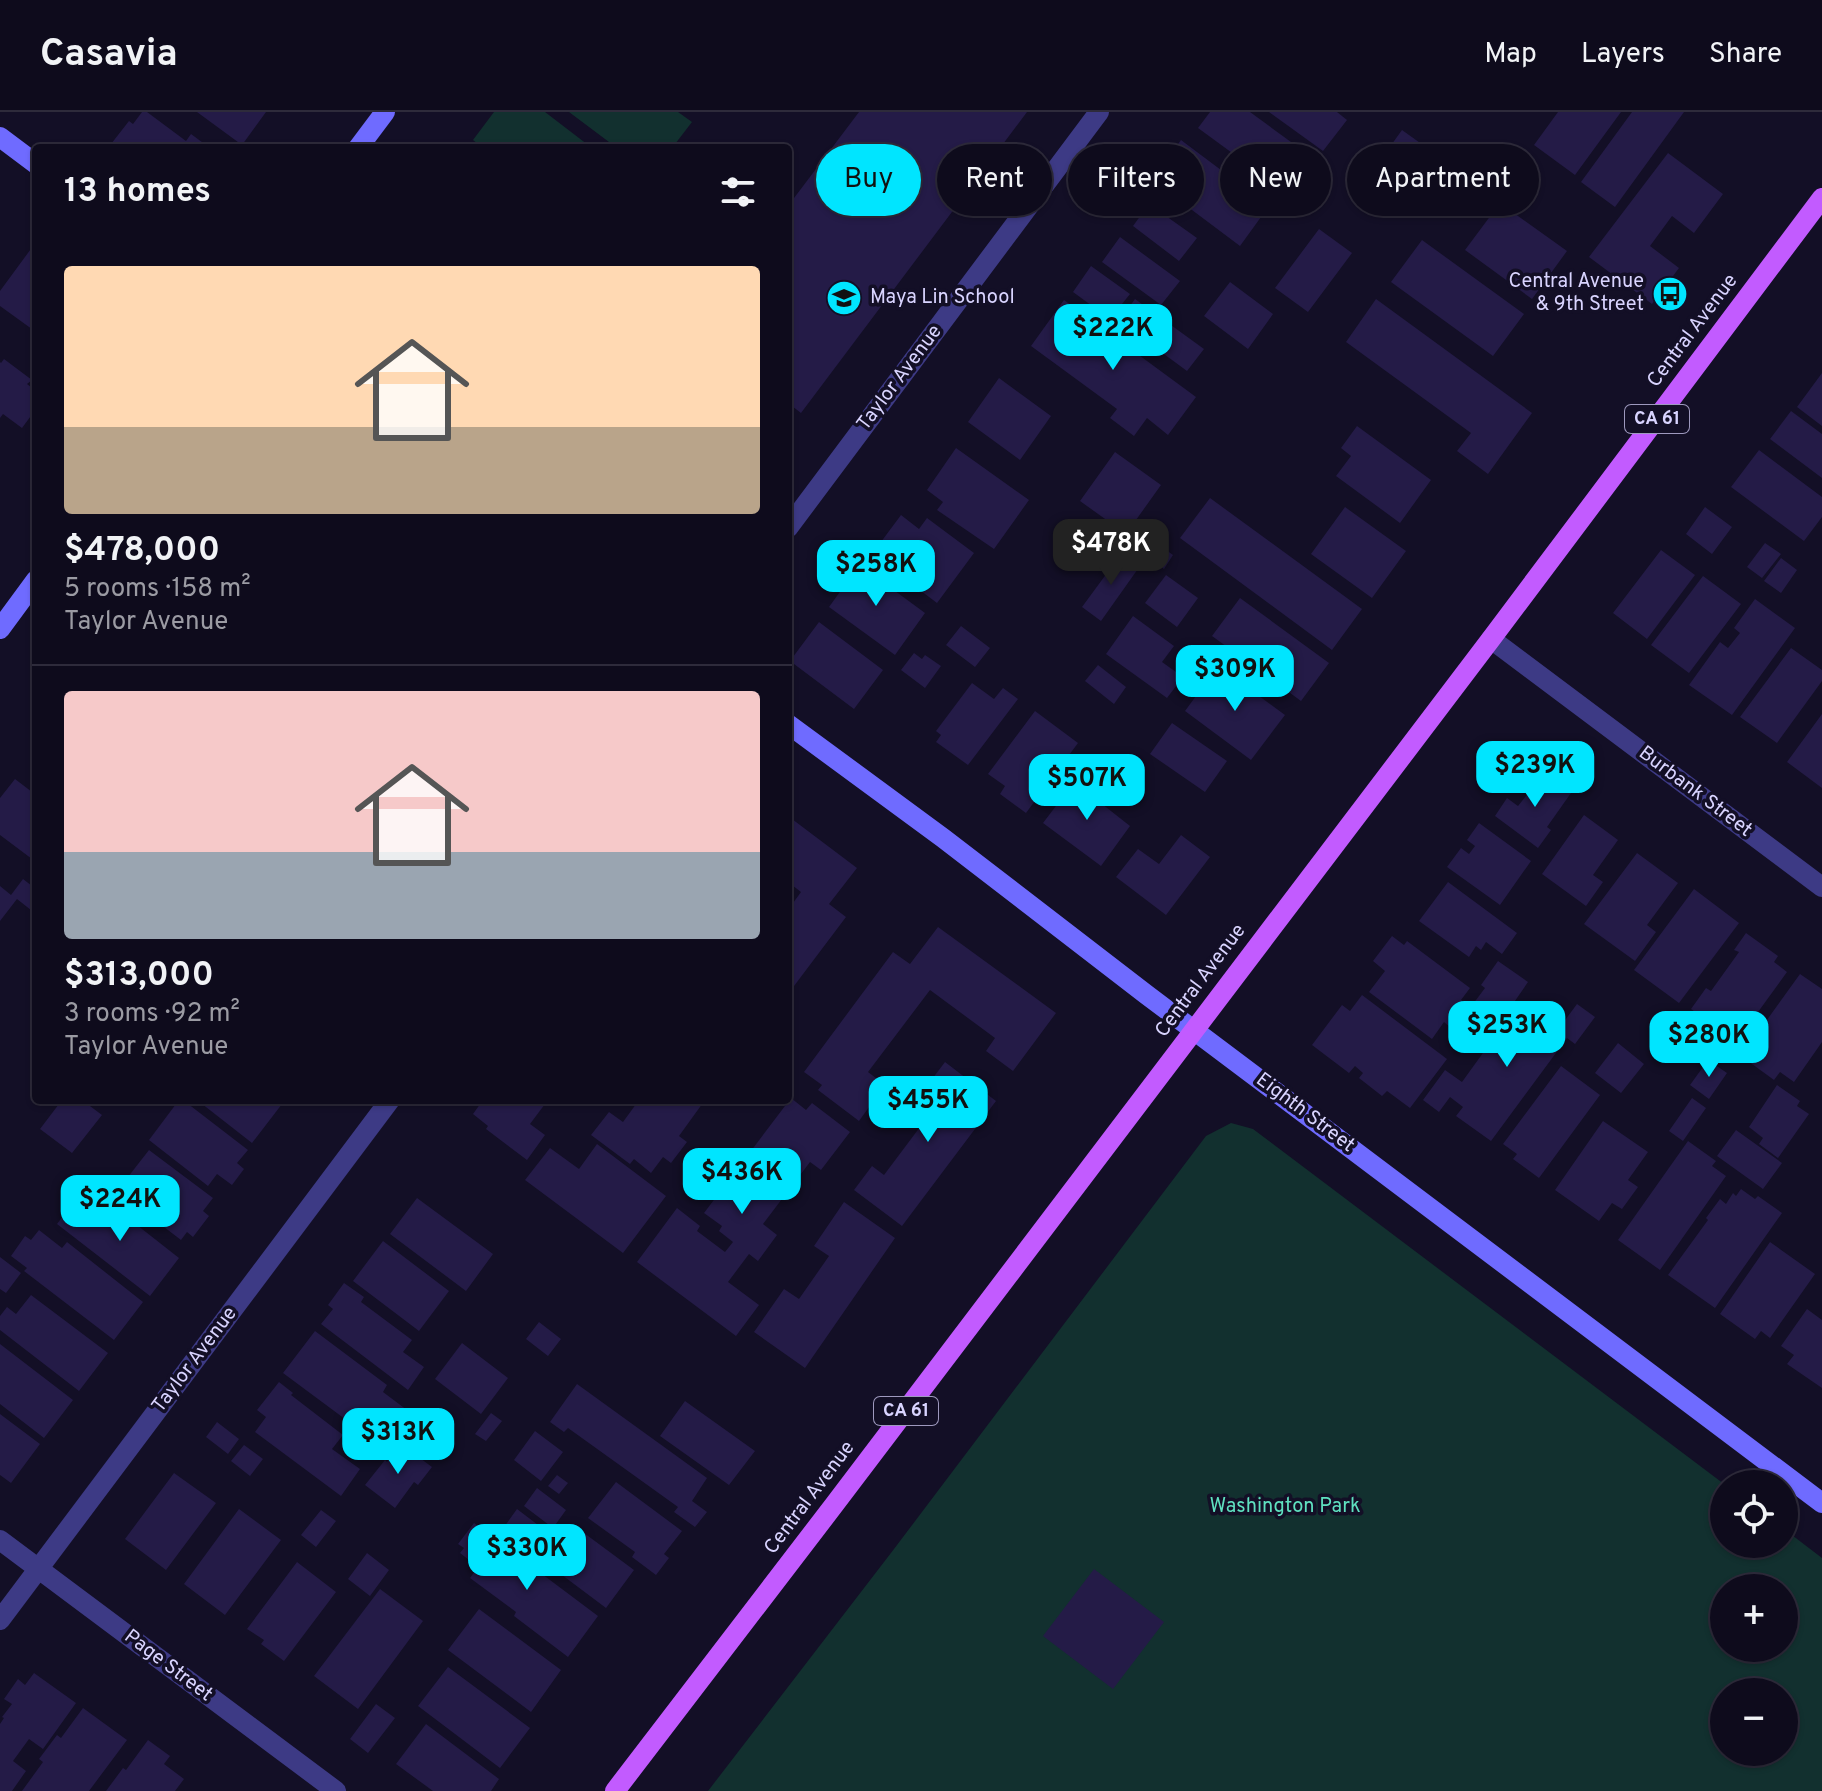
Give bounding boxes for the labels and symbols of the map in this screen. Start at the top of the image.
place label: Central Avenue & 9th Street [1508,269,1644,318]
street label: Central Avenue [1642,269,1744,393]
bus stop icon: Central Avenue & 9th Street [1651,275,1689,313]
school or university icon: Maya Lin School [825,279,863,317]
place label: Maya Lin School [870,285,1015,311]
pin: $222K [1057,304,1169,372]
street label: Taylor Avenue [852,320,948,436]
road number: CA 61 [1625,405,1689,433]
pin: $478K [1055,519,1167,587]
pin: $258K [820,540,932,608]
pin: $309K [1179,645,1291,713]
pin: $239K [1479,741,1591,809]
street label: Burbank Street [1633,741,1757,843]
pin: $507K [1031,754,1143,822]
street label: Central Avenue [1150,919,1252,1043]
pin: $253K [1451,1001,1563,1069]
pin: $280K [1653,1011,1765,1079]
street label: Eighth Street [1250,1067,1360,1159]
pin: $455K [872,1076,984,1144]
pin: $436K [686,1148,798,1216]
pin: $224K [64,1175,176,1243]
street label: Taylor Avenue [147,1302,243,1418]
road number: CA 61 [874,1397,938,1425]
pin: $313K [342,1408,454,1476]
street label: Central Avenue [759,1436,861,1560]
park label: Washington Park [1209,1494,1361,1520]
pin: $330K [471,1524,583,1592]
street label: Page Street [118,1624,218,1708]

